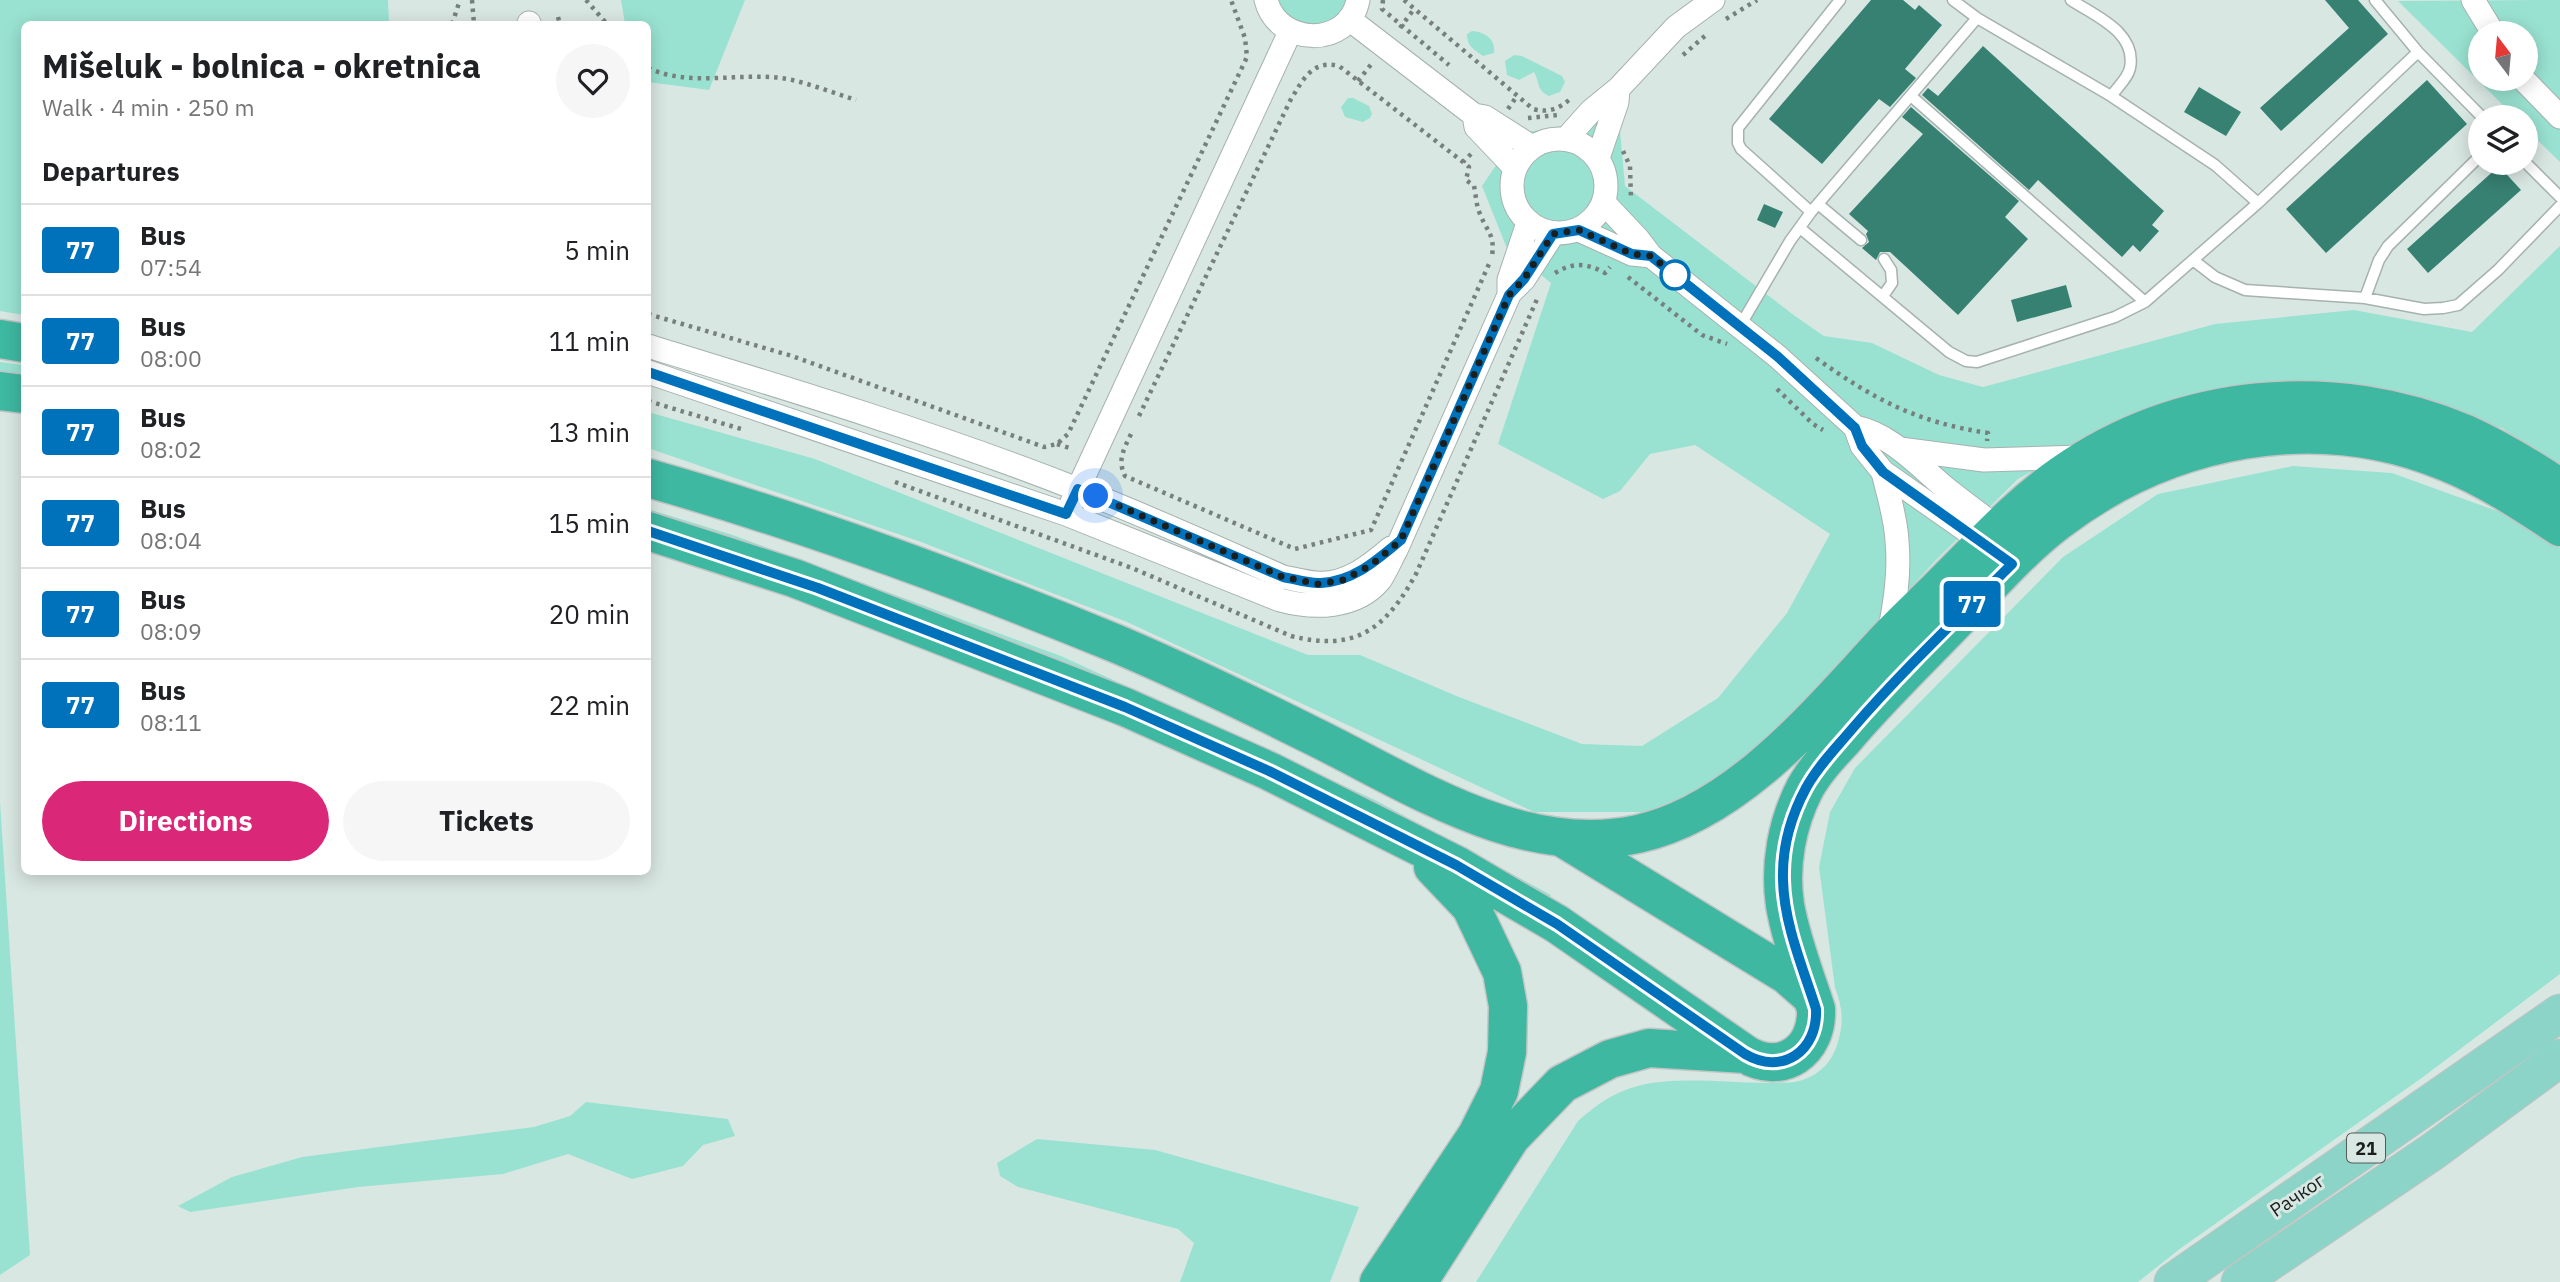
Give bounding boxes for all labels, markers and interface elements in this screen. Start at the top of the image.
north arrow [2468,21,2538,91]
map controls [2468,21,2538,175]
text: Mišeluk - bolnica - okretnica [42,44,481,87]
button: heart [556,44,630,118]
text: Walk · 4 min · 250 m [42,92,255,122]
button: layers [2468,105,2538,175]
text: Departures [42,154,180,188]
text: Bus [140,218,186,252]
text: 5 min [564,233,630,267]
text: 77 [66,234,95,266]
text: 07:54 [140,252,202,282]
unlabelled marker [1660,260,1690,290]
text: Bus [140,309,186,343]
text: 11 min [549,324,630,358]
text: 77 [66,325,95,357]
text: 08:00 [140,343,202,373]
text: Bus [140,400,186,434]
text: 13 min [549,415,630,449]
text: 77 [66,416,95,448]
text: 08:02 [140,434,202,464]
your location [1078,478,1113,513]
text: Bus [140,491,186,525]
text: 15 min [549,506,630,540]
text: 77 [66,507,95,539]
text: 08:04 [140,525,202,555]
line badge: 77 [1940,581,2004,627]
text: Bus [140,582,186,616]
text: 77 [1958,588,1986,620]
text: 20 min [549,597,630,631]
text: 77 [66,598,95,630]
text: 08:09 [140,616,202,646]
text: Bus [140,673,186,707]
text: 22 min [549,688,630,722]
text: 77 [66,689,95,721]
text: 08:11 [140,707,202,737]
button: Directions [42,781,329,861]
button: Tickets [343,781,630,861]
road number: 21 [2347,1134,2385,1162]
street label: Рачког [2265,1168,2329,1222]

